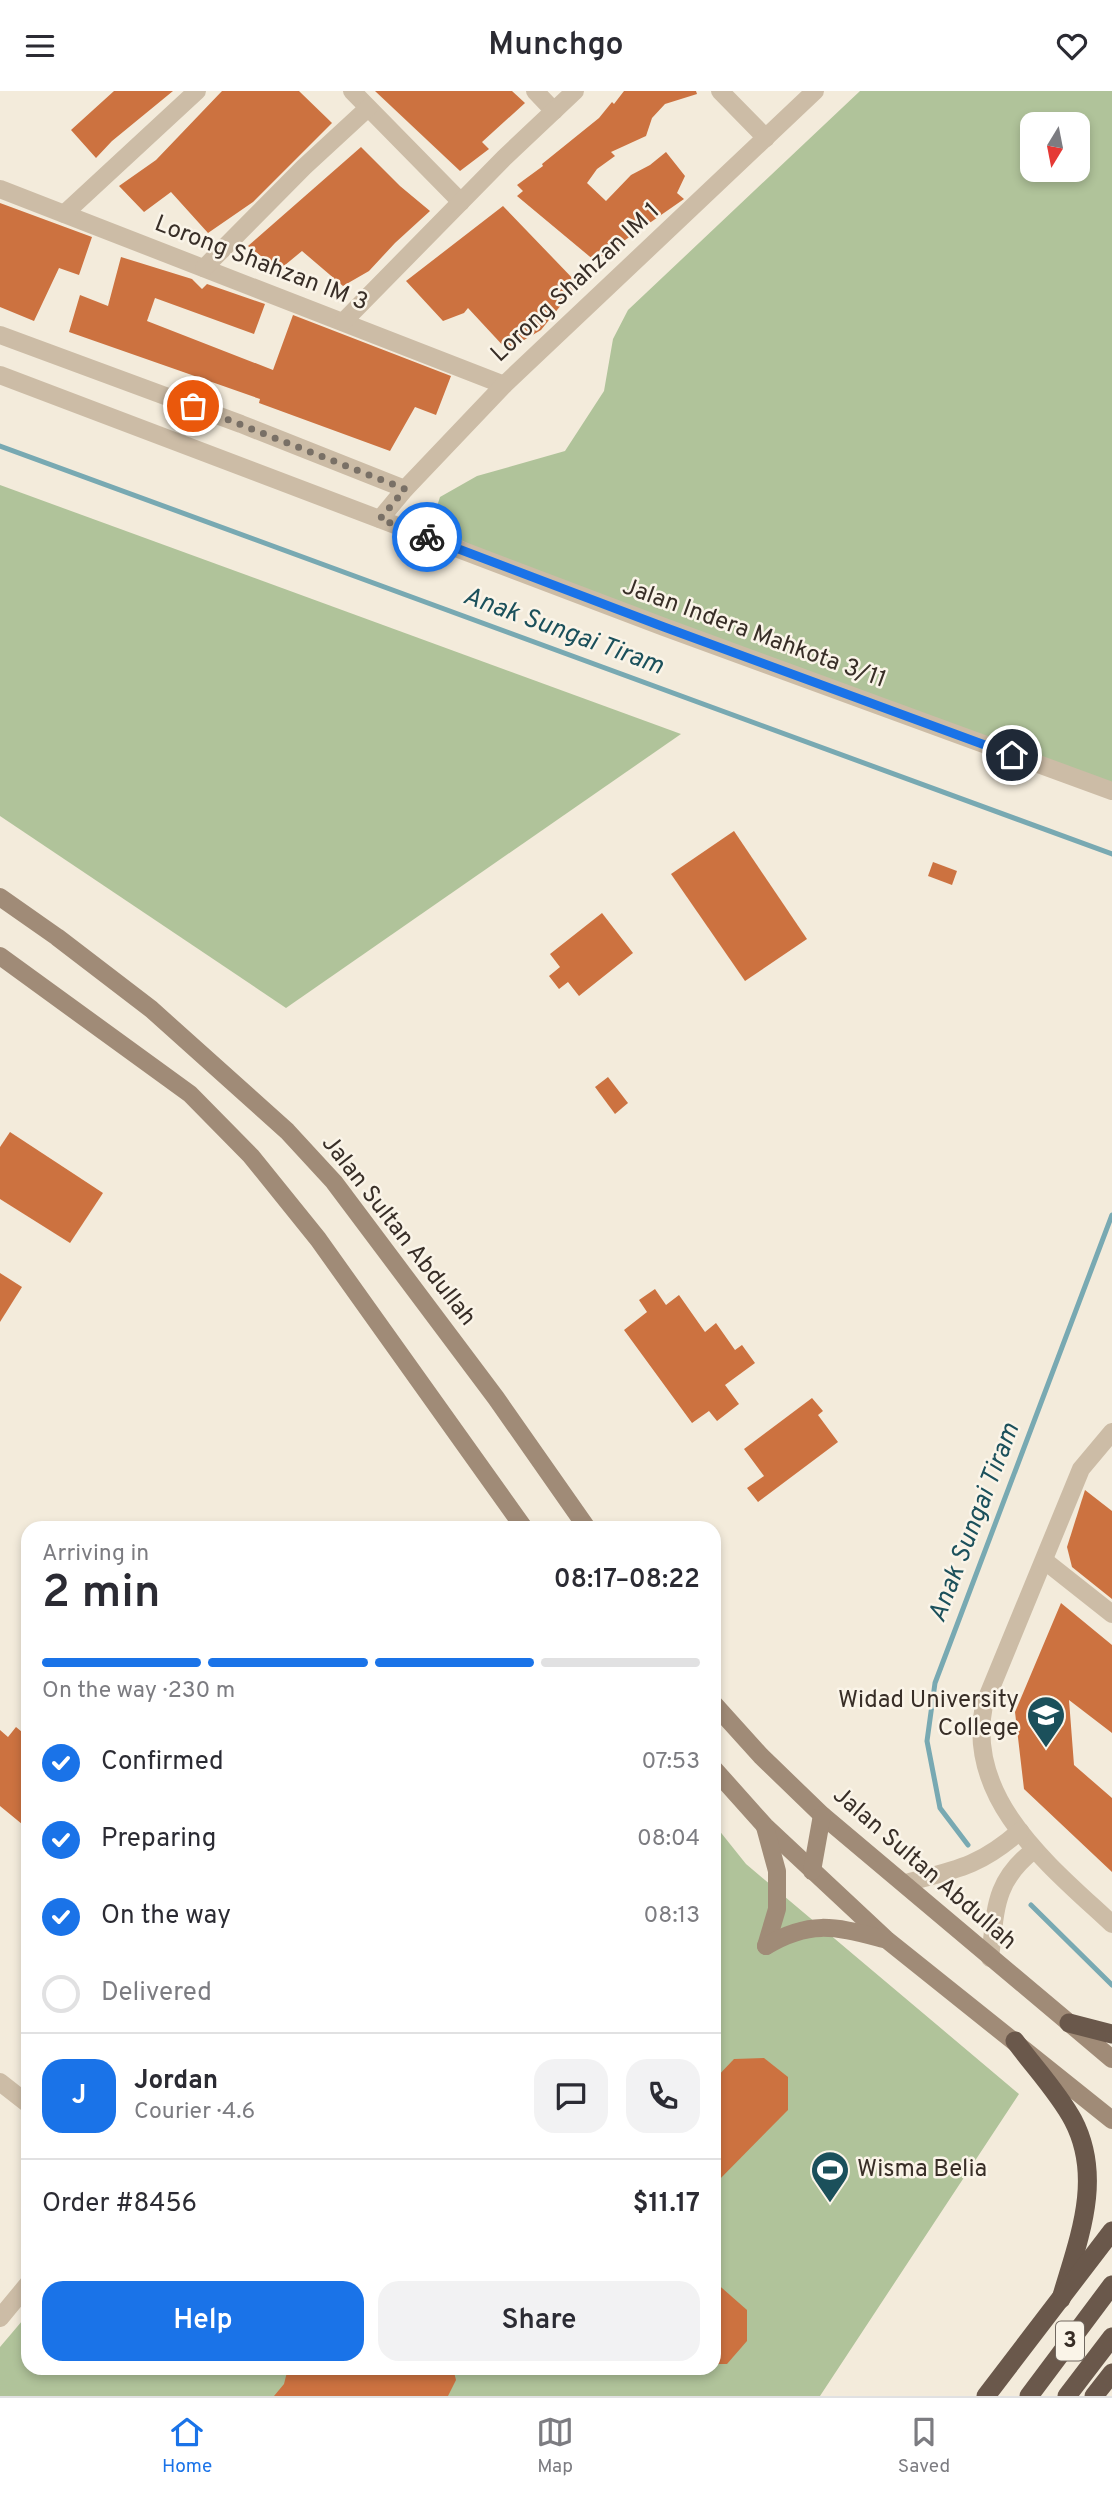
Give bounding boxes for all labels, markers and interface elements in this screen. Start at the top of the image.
text: Munchgo [488,26,624,66]
icon: menu [21,27,59,65]
icon: heart [1053,27,1091,65]
north arrow [1020,112,1090,182]
map controls [1020,112,1090,182]
street label: Lorong Shahzan IM 1 [485,197,667,369]
street label: Lorong Shahzan IM 3 [150,209,372,319]
pin [163,376,223,436]
icon: bag [174,387,212,425]
courier [392,502,462,572]
icon: bike [408,518,446,556]
street label: Jalan Indera Mahkota 3/11 [618,572,890,696]
water label: Anak Sungai Tiram [458,580,668,684]
pin [982,725,1042,785]
icon: home [993,736,1031,774]
street label: Jalan Sultan Abdullah [314,1130,482,1332]
water label: Anak Sungai Tiram [922,1418,1028,1627]
text: Arriving in [42,1540,149,1569]
text: 08:17–08:22 [554,1564,700,1597]
text: 2 min [42,1565,161,1624]
text: On the way · 230 m [42,1677,235,1706]
place label: Widad University College [838,1686,1019,1744]
school or university icon: Widad University College [1025,1694,1067,1749]
icon: check [42,1744,80,1782]
text: Confirmed [101,1746,224,1779]
text: 07:53 [642,1748,700,1777]
street label: Jalan Sultan Abdullah [826,1781,1022,1957]
icon: check [42,1821,80,1859]
text: Preparing [101,1823,216,1856]
text: 08:04 [637,1825,700,1854]
icon: check [42,1898,80,1936]
text: On the way [101,1900,231,1933]
text: 08:13 [644,1902,700,1931]
text: Delivered [101,1977,212,2010]
button: chat [534,2059,608,2133]
button: phone [626,2059,700,2133]
text: Jordan [134,2065,218,2098]
text: J [72,2080,86,2113]
text: Courier · 4.6 [134,2098,255,2127]
sports icon: Wisma Belia [809,2149,851,2204]
place label: Wisma Belia [857,2155,987,2185]
text: Order #8456 [42,2188,197,2221]
text: $11.17 [633,2188,700,2221]
button: Help [42,2281,364,2361]
button: Share [378,2281,700,2361]
road number: 3 [1056,2321,1084,2361]
tab: Home [162,2413,212,2479]
tab: Map [536,2413,574,2479]
tab: Saved [898,2413,950,2479]

